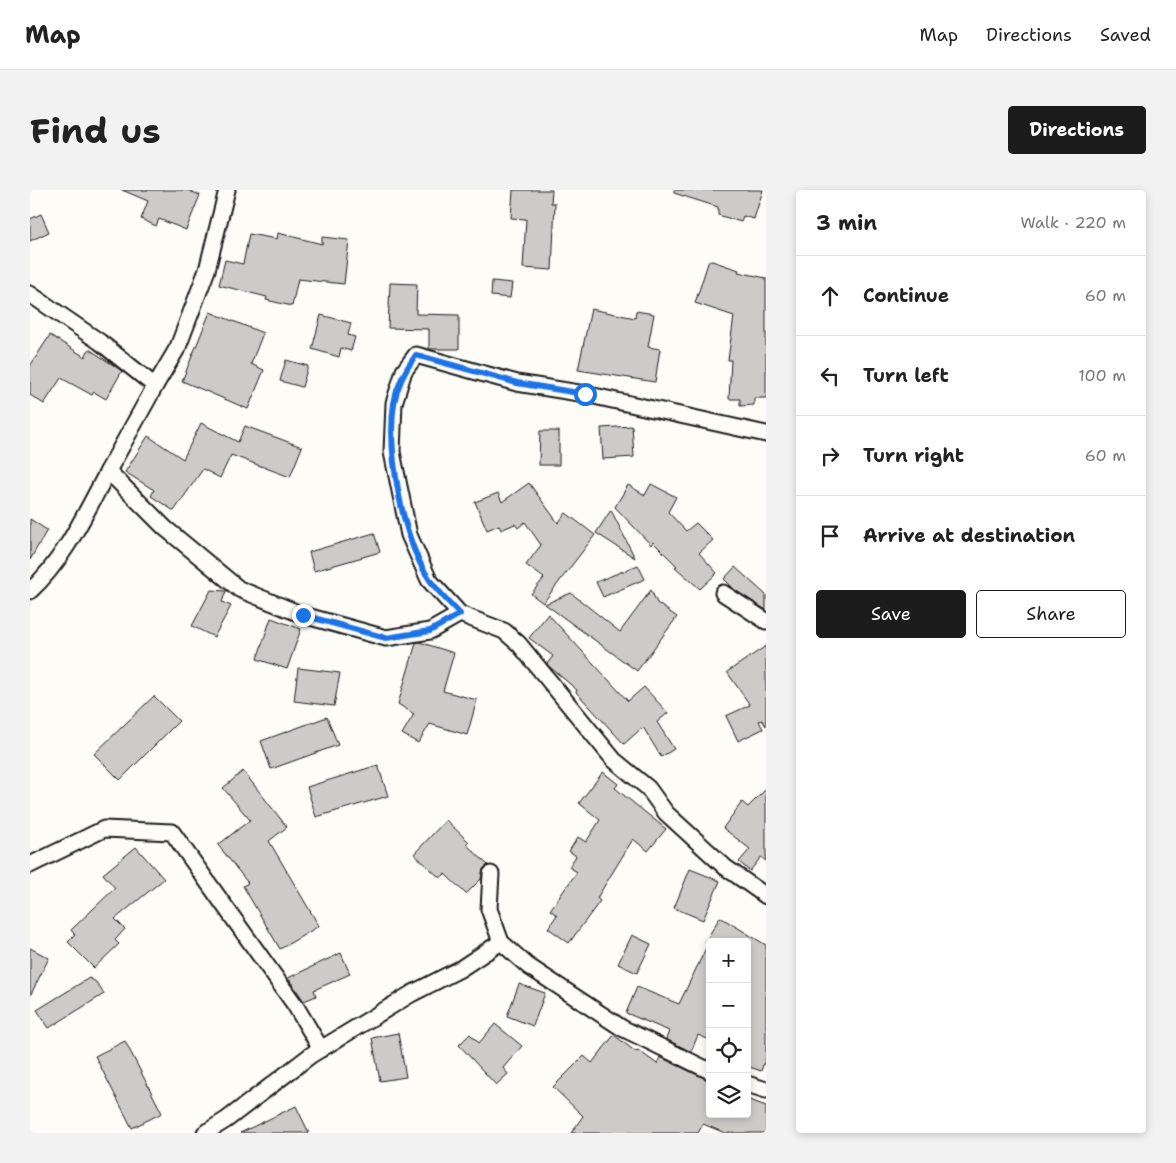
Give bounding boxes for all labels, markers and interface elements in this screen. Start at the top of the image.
text: Map [25,19,81,51]
text: Map [920,23,958,47]
text: Directions [986,23,1072,47]
text: Saved [1100,23,1151,47]
button: Directions [1008,106,1146,154]
text: Find us [30,107,161,154]
text: 3 min [816,209,877,237]
text: Walk · 220 m [1020,212,1126,233]
icon: ahead [816,282,844,310]
text: Continue [863,283,949,308]
text: 60 m [1085,285,1126,306]
icon: left [816,362,844,390]
text: Turn left [863,363,949,388]
text: 100 m [1078,365,1126,386]
route start [574,383,597,406]
icon: right [816,442,844,470]
text: Turn right [863,443,964,468]
text: 60 m [1085,445,1126,466]
icon: arrive [816,522,844,550]
text: Arrive at destination [863,523,1075,548]
button: Save [816,590,966,638]
button: Share [976,590,1126,638]
route end [292,604,315,627]
map controls [706,938,751,1118]
button: + [706,938,751,983]
button: − [706,983,751,1028]
button: locate [706,1028,751,1073]
button: layers [706,1073,751,1118]

